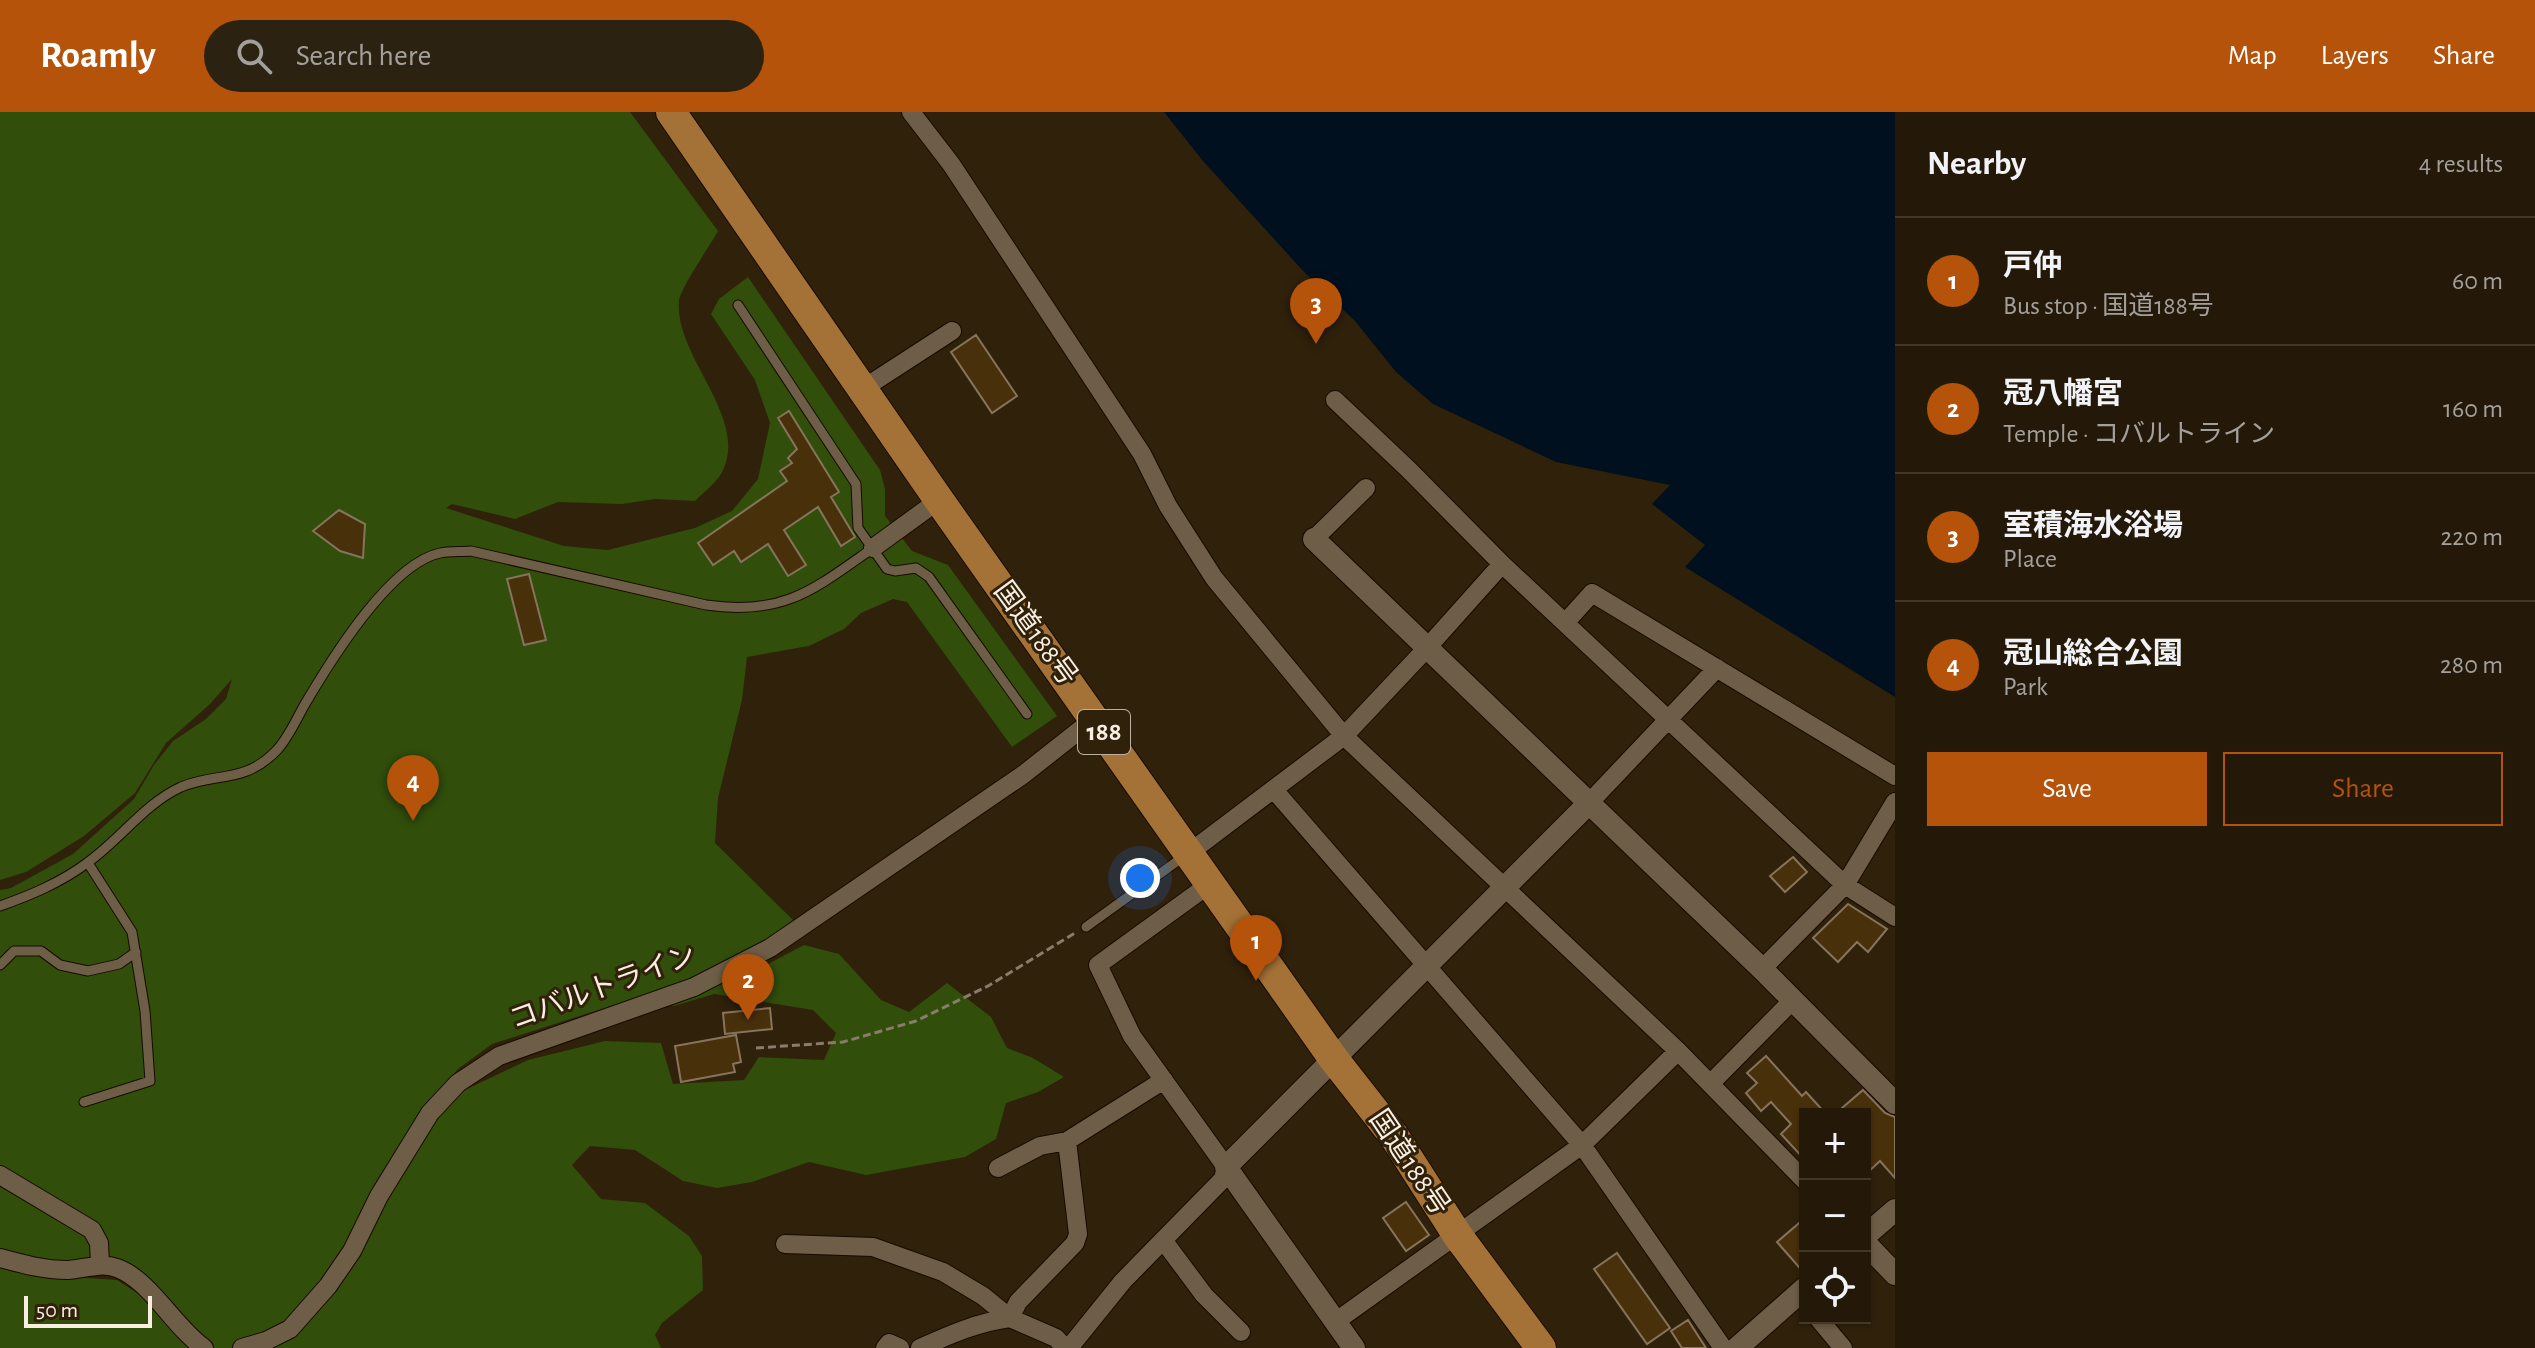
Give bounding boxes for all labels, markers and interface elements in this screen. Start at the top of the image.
search box [204,20,764,92]
icon: search [232,34,276,78]
text: Roamly [40,37,156,75]
text: Search here [296,41,431,71]
text: Map [2228,42,2277,70]
text: Layers [2321,42,2389,70]
text: Share [2433,42,2495,70]
text: Nearby [1927,147,2026,181]
text: 4 results [2419,151,2503,177]
text: 戸仲 [2003,251,2063,281]
text: 1 [1948,268,1958,294]
text: 60 m [2452,268,2503,294]
pin: 3 [1290,278,1342,344]
text: Bus stop · 国道188号 [2003,293,2214,319]
text: 冠八幡宮 [2003,379,2123,409]
text: 2 [1947,396,1959,422]
text: 160 m [2443,396,2503,422]
text: Temple · コバルトライン [2003,421,2275,447]
text: 室積海水浴場 [2003,511,2183,541]
text: 3 [1947,524,1959,550]
text: 220 m [2441,524,2503,550]
text: Place [2003,546,2057,572]
street label: 国道188号 [988,576,1083,691]
text: 冠山総合公園 [2003,639,2183,669]
text: 4 [1946,652,1960,678]
text: 280 m [2440,652,2503,678]
text: Park [2003,674,2048,700]
road number: 188 [1078,710,1130,754]
button: Save [1927,752,2207,826]
button: Share [2223,752,2503,826]
pin: 4 [387,755,439,821]
your location [1120,858,1160,898]
pin: 1 [1230,915,1282,981]
street label: コバルトライン [506,940,700,1035]
pin: 2 [722,954,774,1020]
street label: 国道188号 [1364,1104,1456,1221]
map controls [1799,1108,1871,1324]
button: + [1799,1108,1871,1180]
button: − [1799,1180,1871,1252]
button: locate [1799,1252,1871,1324]
scale bar [24,1292,152,1328]
text: 50 m [36,1299,78,1321]

